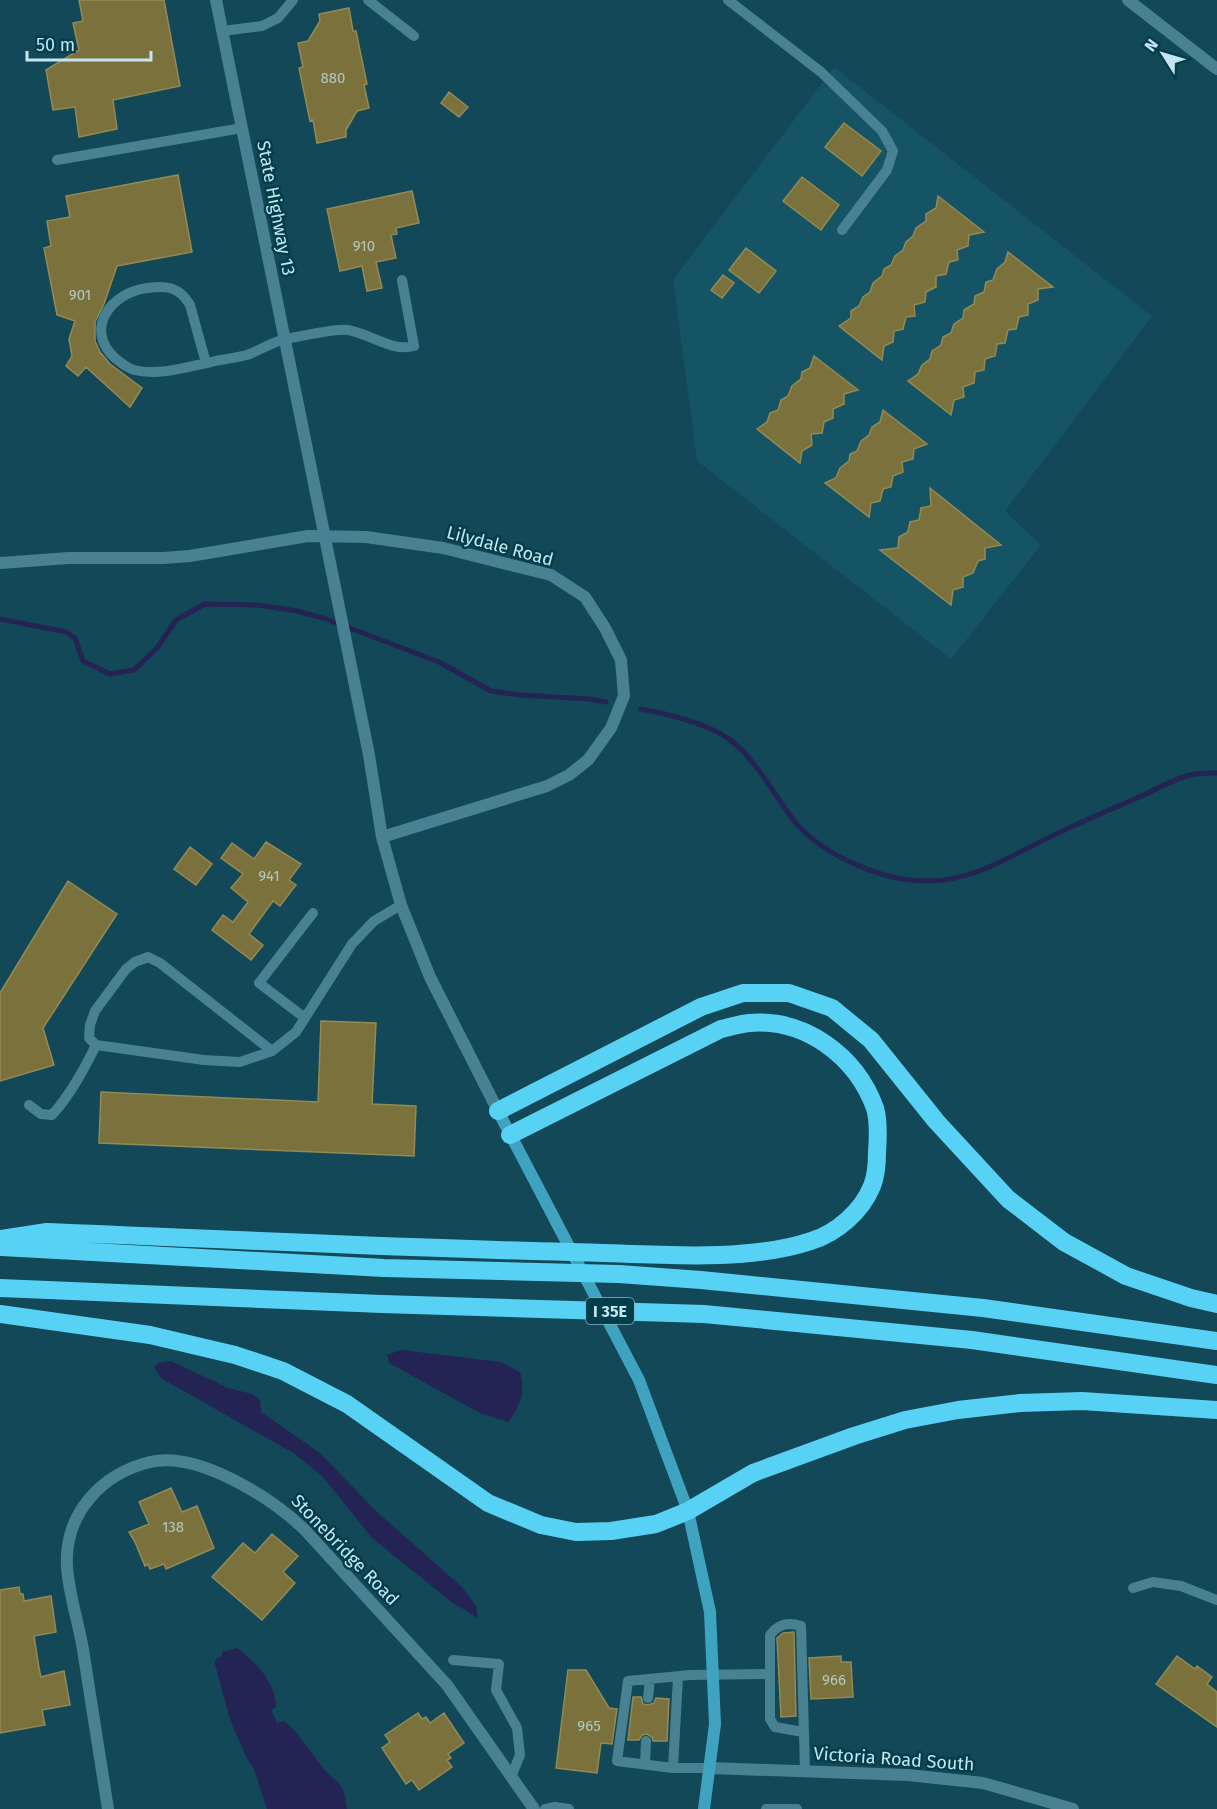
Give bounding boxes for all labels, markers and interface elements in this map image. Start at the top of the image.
scale bar [27,24,152,62]
north arrow [1133,24,1193,84]
text: 50 m [36,34,75,56]
text: N [1141,35,1162,55]
house number: 880 [321,69,345,87]
street label: State Highway 13 [252,139,300,277]
house number: 910 [353,237,375,255]
house number: 901 [69,286,91,304]
street label: Lilydale Road [444,521,556,571]
house number: 941 [258,867,280,885]
road number: I 35E [586,1298,634,1324]
street label: Stonebridge Road [287,1490,403,1610]
house number: 138 [162,1518,184,1536]
house number: 966 [822,1671,846,1689]
house number: 965 [577,1717,601,1735]
street label: Victoria Road South [813,1742,975,1776]

